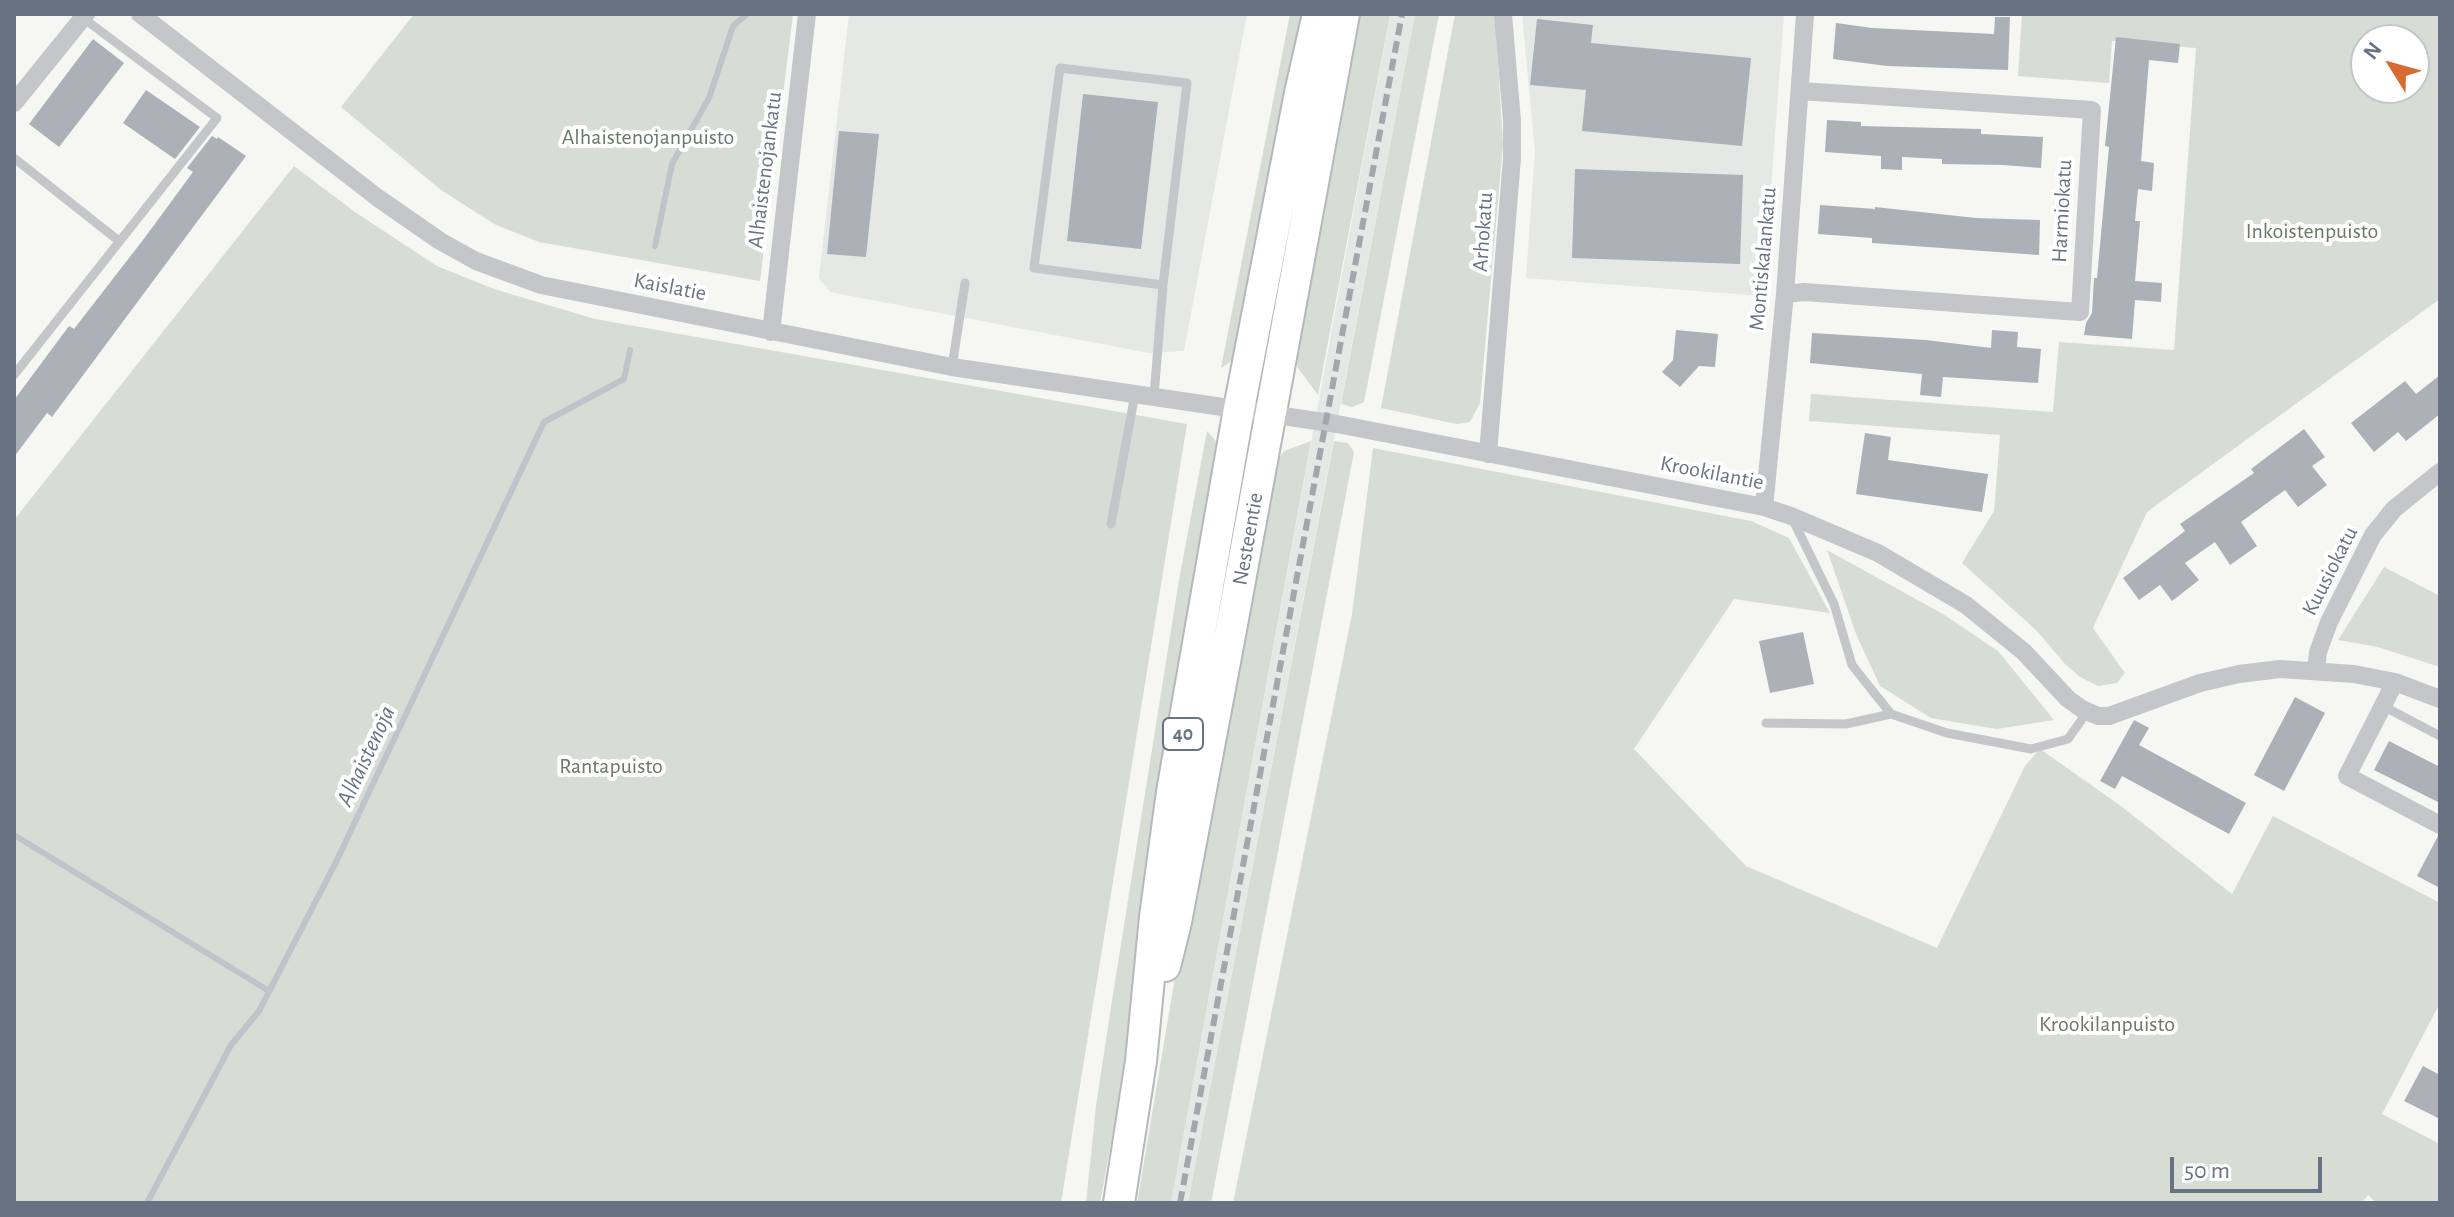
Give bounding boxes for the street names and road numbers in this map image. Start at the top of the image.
street label: Alhaistenojankatu [742,90,788,250]
street label: Harmiokatu [2046,159,2078,263]
street label: Montiskalankatu [1744,186,1782,332]
street label: Arhokatu [1467,191,1499,273]
street label: Kaislatie [631,267,709,307]
street label: Krookilantie [1658,450,1766,496]
street label: Nesteentie [1227,491,1269,587]
street label: Kuusiokatu [2296,522,2364,620]
road number: 40 [1163,718,1203,750]

